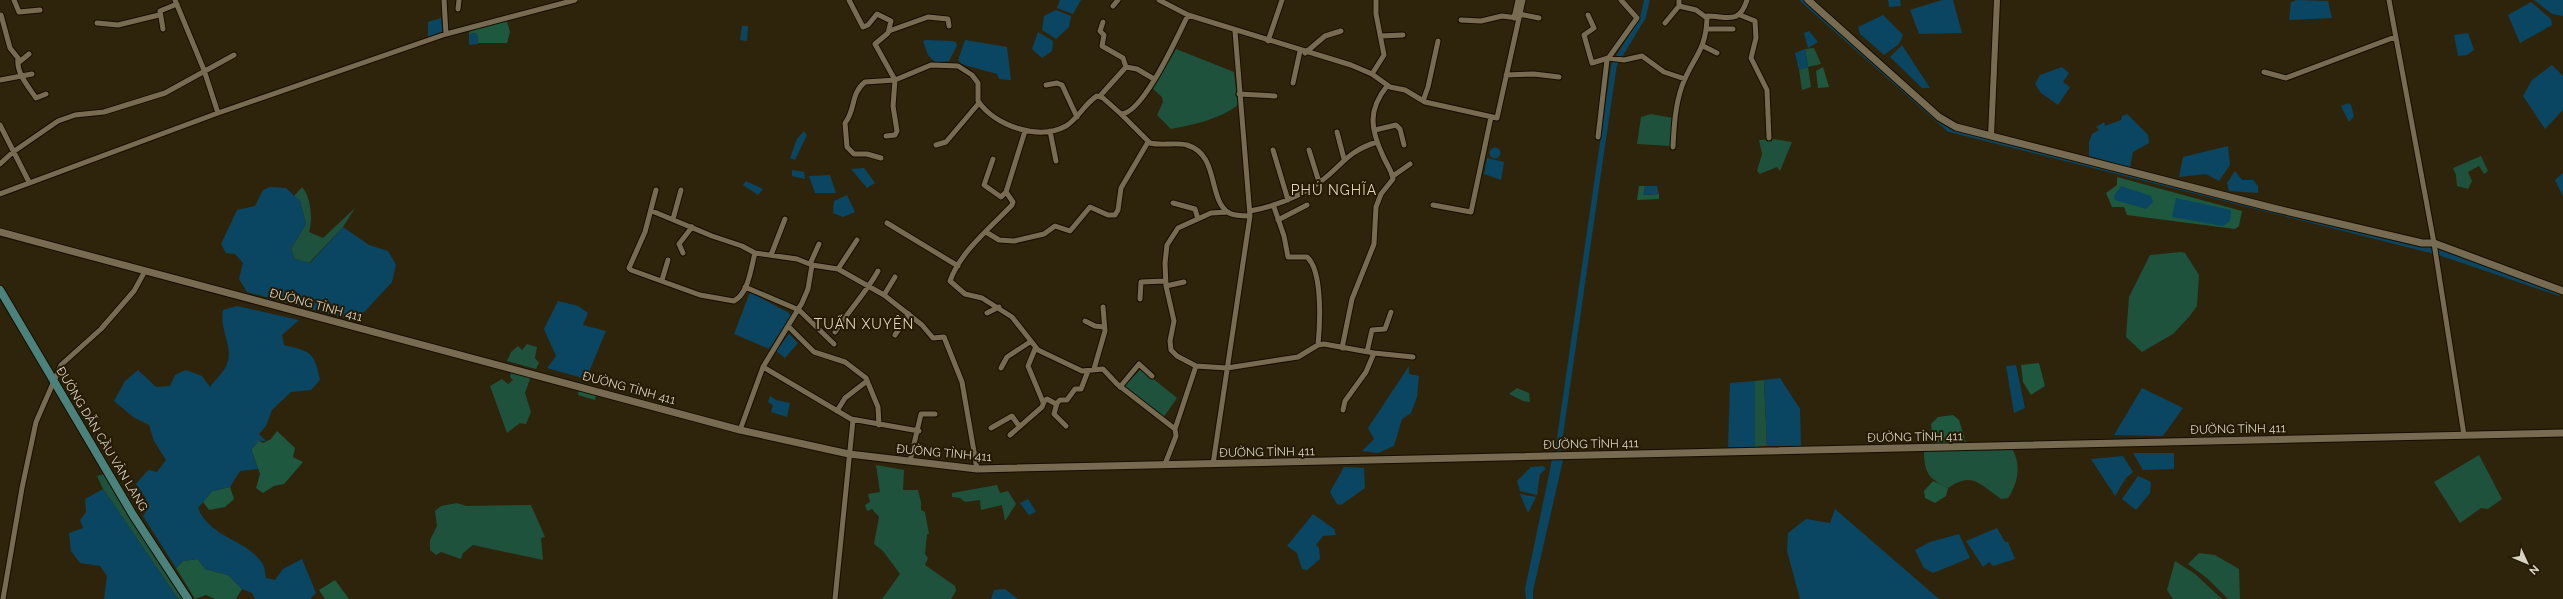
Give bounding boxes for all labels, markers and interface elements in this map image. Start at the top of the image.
district label: PHÚ NGHĨA [1291,181,1377,198]
street label: ĐƯỜNG TỈNH 411 [268,286,364,324]
district label: TUẤN XUYÊN [814,314,914,332]
street label: ĐƯỜNG DẪN CẦU VĂN LANG [53,364,151,514]
street label: ĐƯỜNG TỈNH 411 [581,369,677,407]
street label: ĐƯỜNG TỈNH 411 [2190,421,2286,437]
street label: ĐƯỜNG TỈNH 411 [1867,429,1963,445]
street label: ĐƯỜNG TỈNH 411 [1543,436,1639,452]
street label: ĐƯỜNG TỈNH 411 [896,442,992,464]
street label: ĐƯỜNG TỈNH 411 [1219,444,1315,460]
north arrow [2507,543,2547,583]
text: N [2526,562,2541,577]

